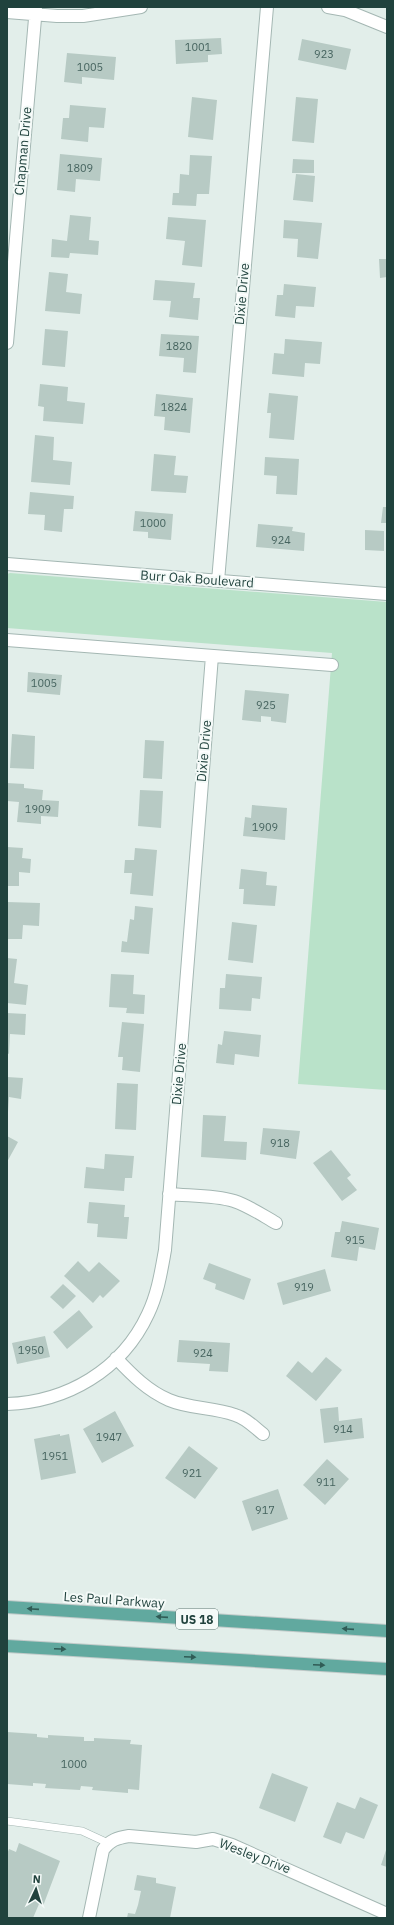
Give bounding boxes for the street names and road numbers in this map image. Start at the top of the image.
street label: Chapman Drive [11,106,35,196]
street label: Dixie Drive [231,262,253,326]
street label: Burr Oak Boulevard [140,567,254,591]
street label: Dixie Drive [193,719,215,783]
street label: Dixie Drive [168,1042,190,1106]
street label: Les Paul Parkway [63,1588,166,1612]
road number: US 18 [176,1609,218,1629]
street label: Wesley Drive [217,1835,293,1877]

